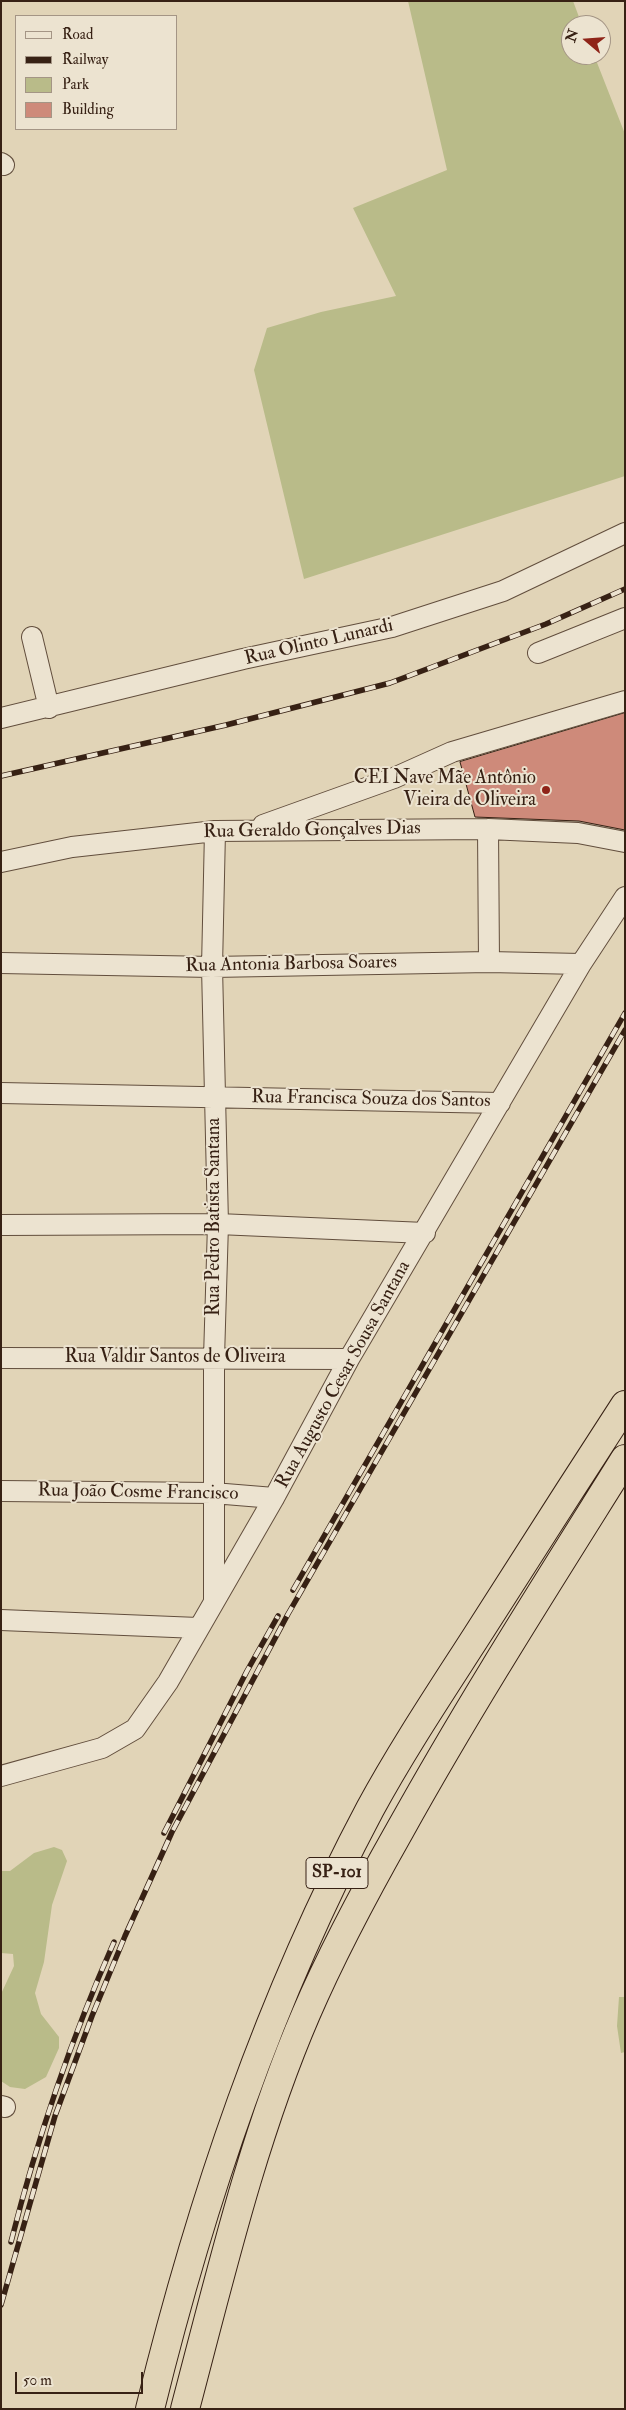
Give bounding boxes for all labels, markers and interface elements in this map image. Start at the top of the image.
legend [15,15,178,130]
north arrow [561,15,611,65]
text: Road [62,25,93,44]
text: N [562,27,582,44]
text: Railway [62,50,108,69]
text: Park [62,75,89,94]
text: Building [62,100,114,119]
street label: Rua Olinto Lunardi [242,615,396,671]
place label: CEI Nave Mãe Antônio Vieira de Oliveira [354,768,536,812]
marker: CEI Nave Mãe Antônio Vieira de Oliveira [540,784,552,796]
street label: Rua Geraldo Gonçalves Dias [203,818,421,844]
street label: Rua Antonia Barbosa Soares [185,952,397,978]
street label: Rua Francisca Souza dos Santos [251,1087,491,1113]
street label: Rua Pedro Batista Santana [204,1118,226,1316]
street label: Rua Augusto Cesar Sousa Santana [272,1257,416,1493]
street label: Rua Valdir Santos de Oliveira [64,1347,286,1369]
street label: Rua João Cosme Francisco [37,1480,239,1506]
road number: SP-101 [306,1858,368,1889]
scale bar [18,2362,145,2394]
text: 50 m [23,2371,52,2390]

